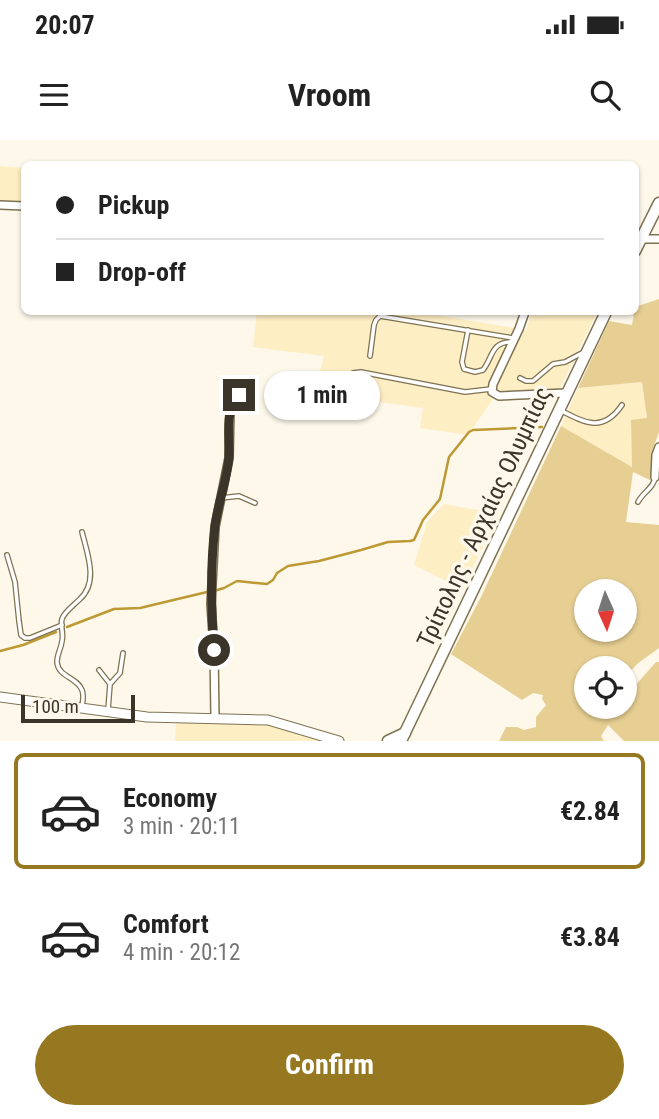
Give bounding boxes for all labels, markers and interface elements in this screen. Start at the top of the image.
text: 20:07 [35,10,95,40]
icon: menu [35,76,73,114]
text: Vroom [288,76,371,114]
icon: search [586,76,624,114]
text: Pickup [98,190,169,220]
text: Drop-off [98,257,186,287]
callout: 1 min [264,370,379,420]
route end [223,379,255,411]
text: 1 min [296,382,348,409]
street label: Τρίπολης - Αρχαίας Ολυμπίας [411,382,557,652]
north arrow [574,579,637,642]
map controls [574,579,637,719]
route start [198,634,230,666]
button: locate [574,656,637,719]
scale bar [21,692,135,724]
text: 100 m [32,695,79,718]
icon: car [39,780,102,843]
text: Economy [123,783,217,813]
text: €2.84 [560,796,620,826]
text: 3 min · 20:11 [123,813,240,840]
icon: car [39,906,102,969]
text: Comfort [123,909,209,939]
text: €3.84 [560,922,620,952]
text: 4 min · 20:12 [123,939,240,966]
button: Confirm [35,1025,624,1105]

